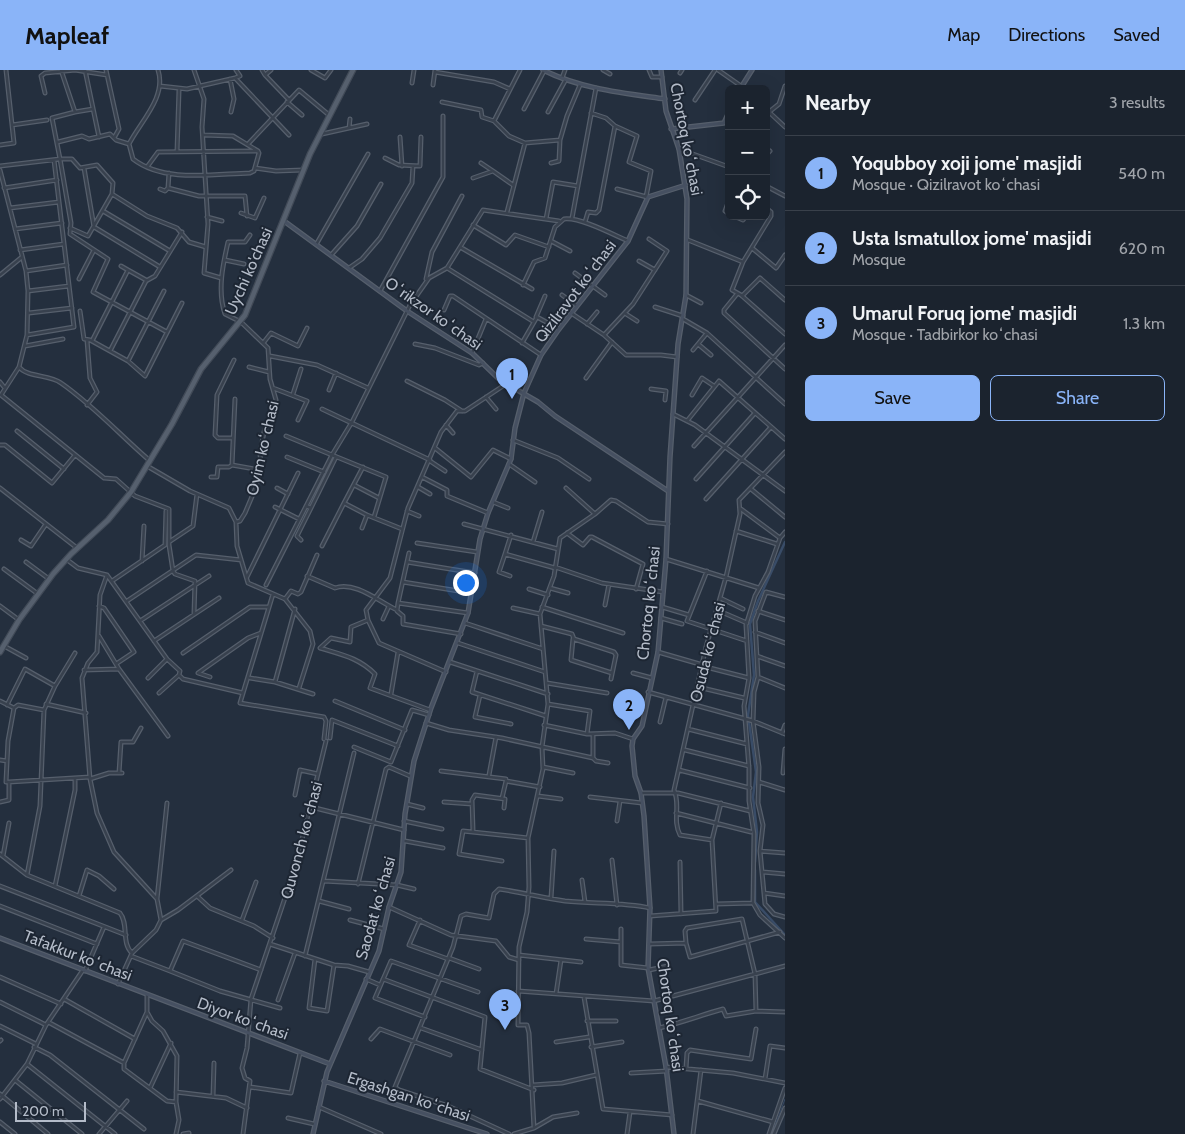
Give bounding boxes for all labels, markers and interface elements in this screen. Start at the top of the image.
text: Mapleaf [25,21,109,50]
text: Map [947,24,980,46]
text: Directions [1008,24,1085,46]
text: Saved [1113,24,1160,46]
street label: Chortoq koʻchasi [666,81,707,197]
map controls [725,85,770,220]
button: + [725,85,770,130]
text: Nearby [805,90,871,115]
text: 3 results [1109,93,1165,112]
button: − [725,130,770,175]
text: Yoqubboy xoji jome' masjidi [852,152,1082,175]
text: 1 [818,164,824,183]
text: 540 m [1118,164,1165,183]
button: locate [725,175,770,220]
text: Mosque · Qizilravot koʻchasi [852,175,1040,194]
street label: Uychi ko'chasi [221,225,276,318]
text: Usta Ismatullox jome' masjidi [852,227,1091,250]
street label: Qizilravot koʻchasi [531,236,620,346]
text: 2 [817,239,825,258]
text: 620 m [1119,239,1165,258]
text: Mosque [852,250,906,269]
street label: Oʻrikzor koʻchasi [382,273,486,354]
text: Umarul Foruq jome' masjidi [852,302,1077,325]
text: 3 [817,314,825,333]
text: 1.3 km [1123,314,1165,333]
text: Mosque · Tadbirkor koʻchasi [852,325,1038,344]
pin: 1 [496,358,528,399]
button: Save [805,375,980,421]
button: Share [990,375,1165,421]
street label: Oyim koʻchasi [242,399,283,497]
street label: Chortoq koʻchasi [633,545,664,661]
your location [453,570,479,596]
street label: Osuda koʻchasi [686,600,729,704]
pin: 2 [613,689,645,730]
street label: Quvonch koʻchasi [277,779,326,901]
street label: Saodat koʻchasi [352,854,399,962]
street label: Tafakkur koʻchasi [21,926,135,985]
street label: Chortoq koʻchasi [653,957,688,1073]
pin: 3 [489,989,521,1030]
street label: Diyor koʻchasi [195,993,291,1044]
street label: Ergashgan koʻchasi [345,1068,473,1125]
scale bar [15,1099,86,1122]
text: 200 m [22,1102,64,1120]

